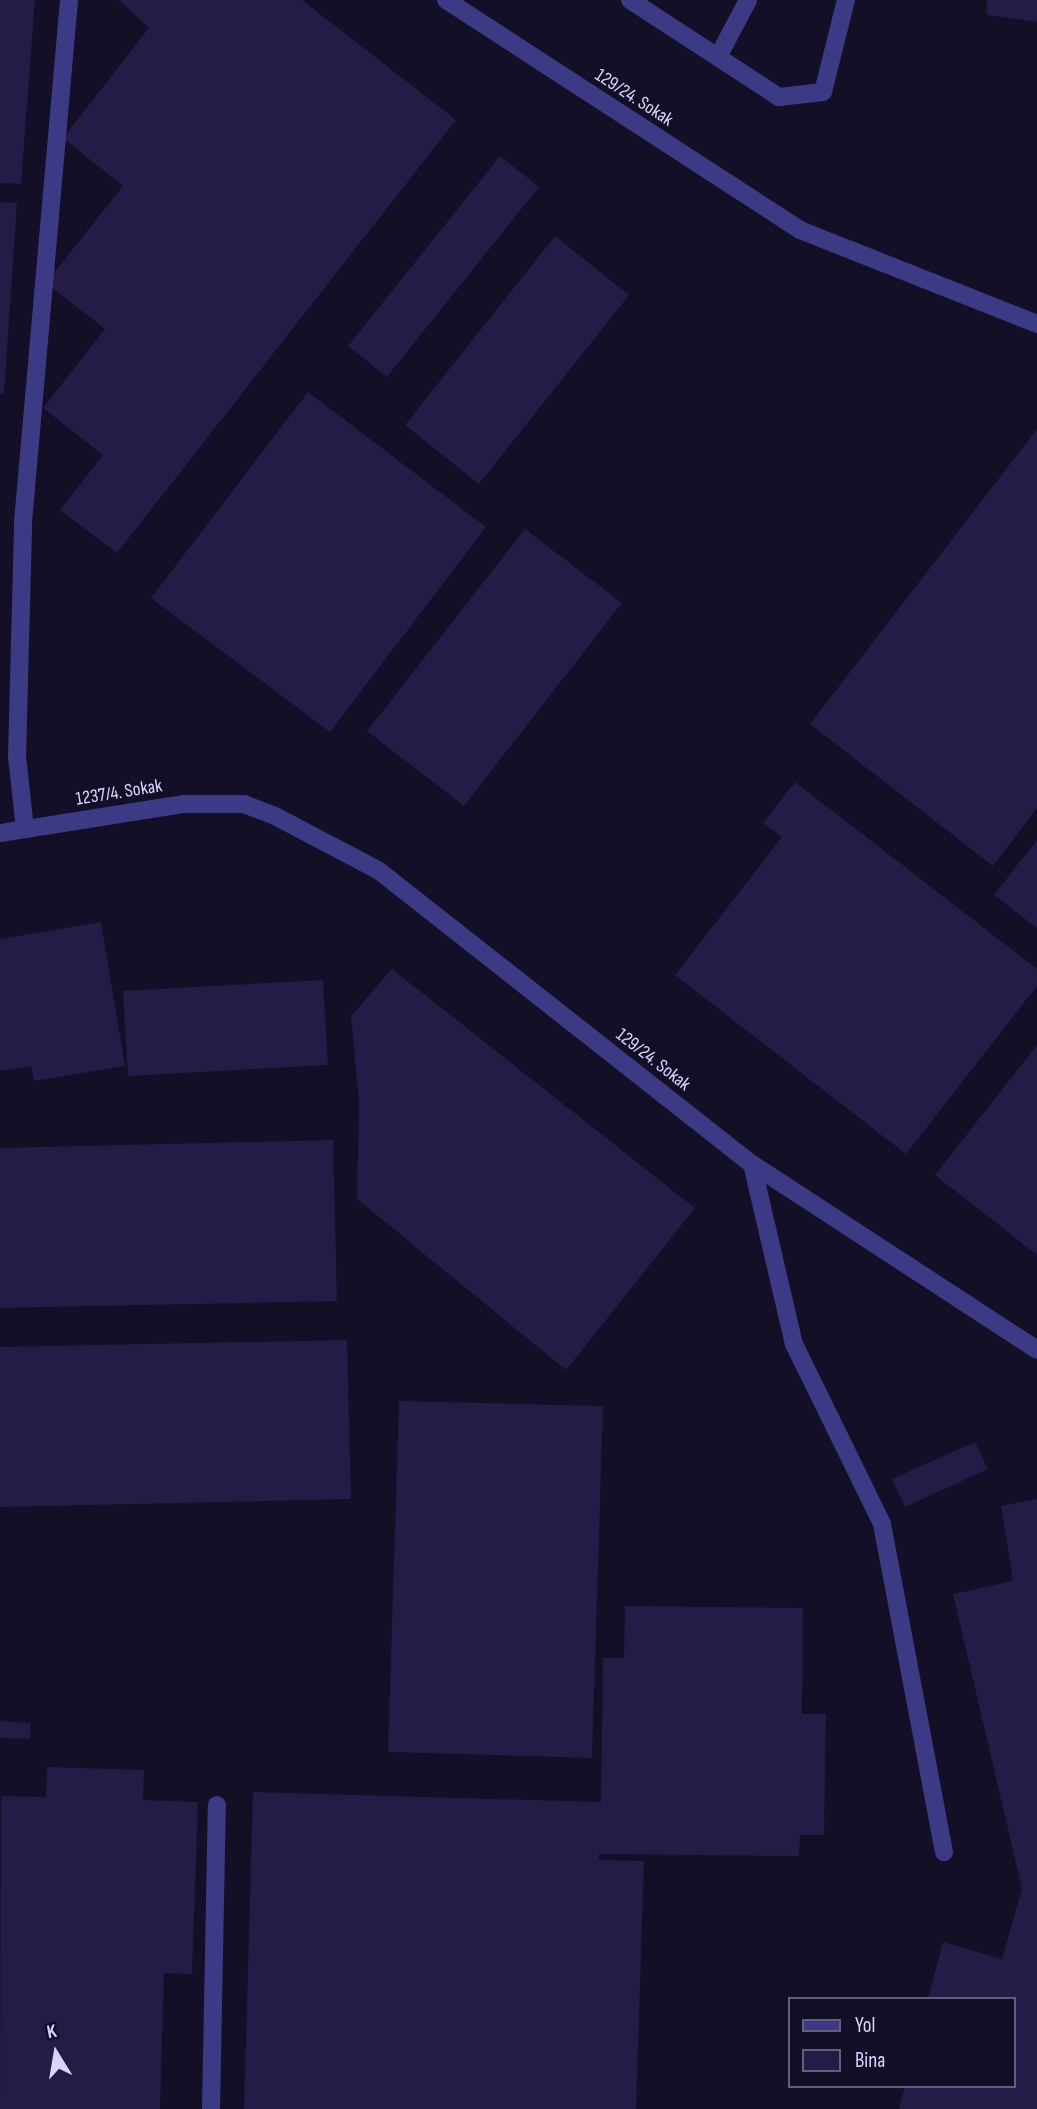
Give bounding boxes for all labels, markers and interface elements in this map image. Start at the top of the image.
street label: 129/24. Sokak [591,64,677,132]
street label: 1237/4. Sokak [74,775,164,811]
street label: 129/24. Sokak [611,1024,695,1096]
legend [788,1997,1016,2088]
text: Yol [855,2013,875,2038]
north arrow [21,2018,91,2088]
text: K [45,2020,59,2044]
text: Bina [855,2048,885,2073]

